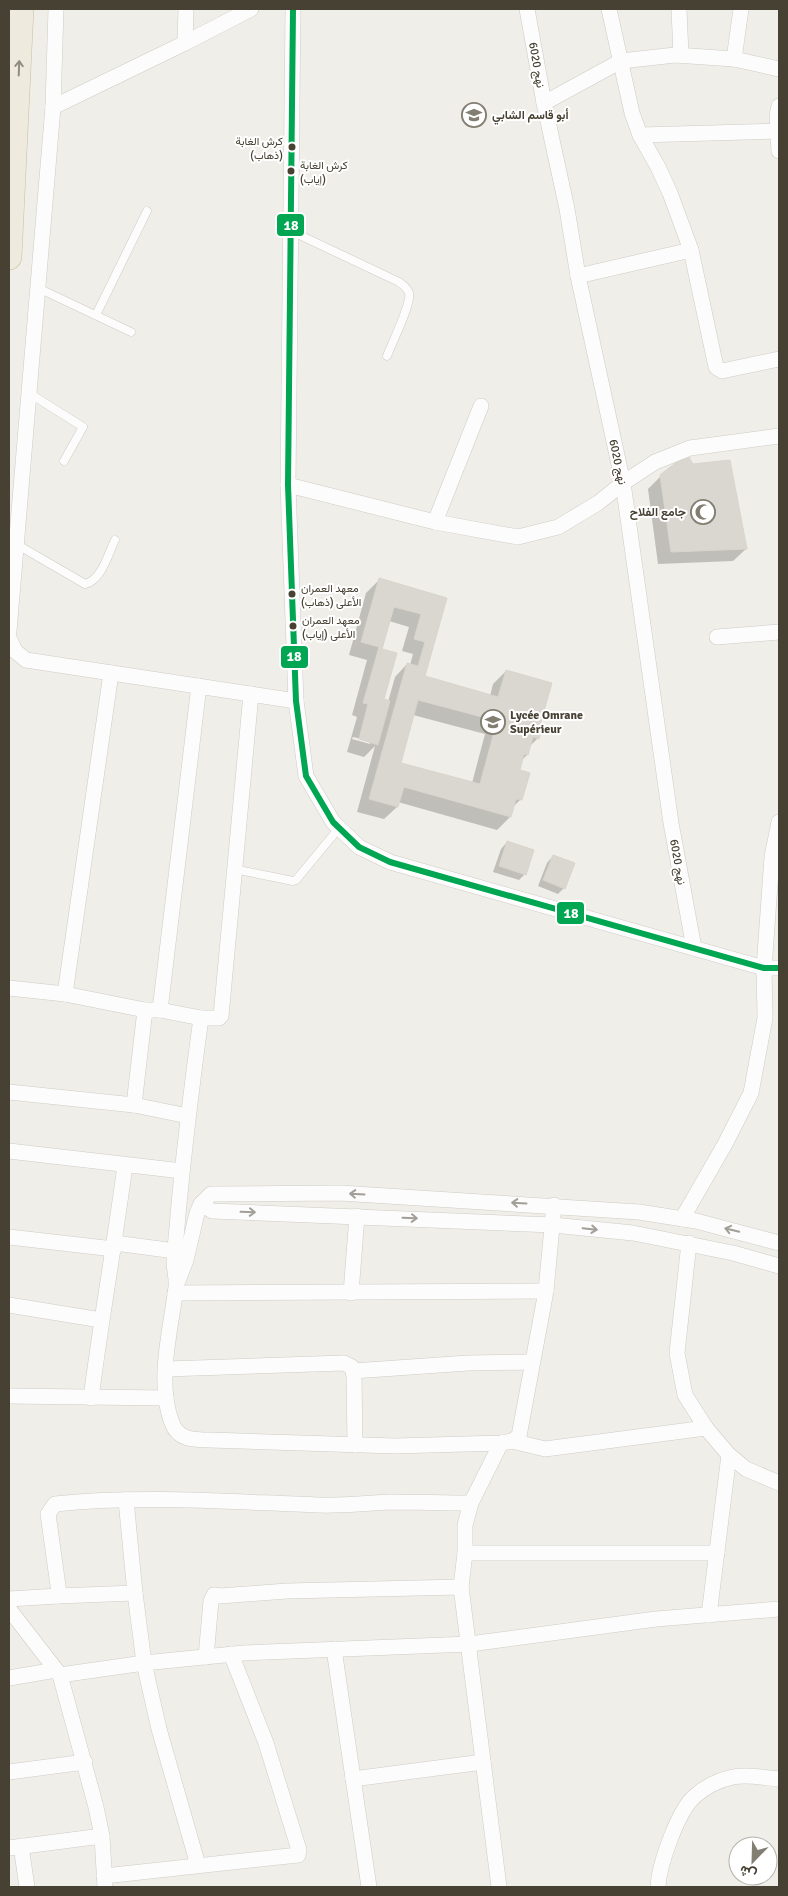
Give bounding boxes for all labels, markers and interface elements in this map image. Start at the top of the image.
street label: نهج 6020 [524,41,548,89]
one-way arrow [14,61,23,77]
school or university icon: أبو قاسم الشابي [461,102,487,128]
place label: أبو قاسم الشابي [492,108,569,125]
place label: كرش الغابة (ذهاب) [235,135,283,162]
marker: كرش الغابة (ذهاب) [287,142,297,152]
place label: كرش الغابة (إياب) [300,159,348,186]
marker: كرش الغابة (إياب) [286,166,296,176]
line badge: 18 [276,213,305,237]
text: 18 [283,217,299,234]
street label: نهج 6020 [604,438,630,486]
mosque icon: جامع الفلاح [690,499,716,525]
place label: جامع الفلاح [630,505,686,520]
place label: معهد العمران الأعلى (ذهاب) [301,582,361,609]
marker: معهد العمران الأعلى (ذهاب) [287,589,297,599]
place label: معهد العمران الأعلى (إياب) [302,614,360,641]
marker: معهد العمران الأعلى (إياب) [288,621,298,631]
line badge: 18 [280,645,309,669]
text: 18 [286,648,302,665]
place label: Lycée Omrane Supérieur [510,708,583,737]
school or university icon: Lycée Omrane Supérieur [480,709,506,735]
street label: نهج 6020 [665,838,689,886]
line badge: 18 [556,901,585,925]
text: 18 [563,905,579,922]
one-way arrow [349,1190,365,1199]
one-way arrow [512,1198,528,1208]
one-way arrow [240,1207,256,1217]
one-way arrow [402,1213,418,1223]
one-way arrow [582,1224,598,1234]
one-way arrow [725,1225,741,1234]
north arrow [728,1836,778,1886]
text: ش [737,1861,759,1884]

